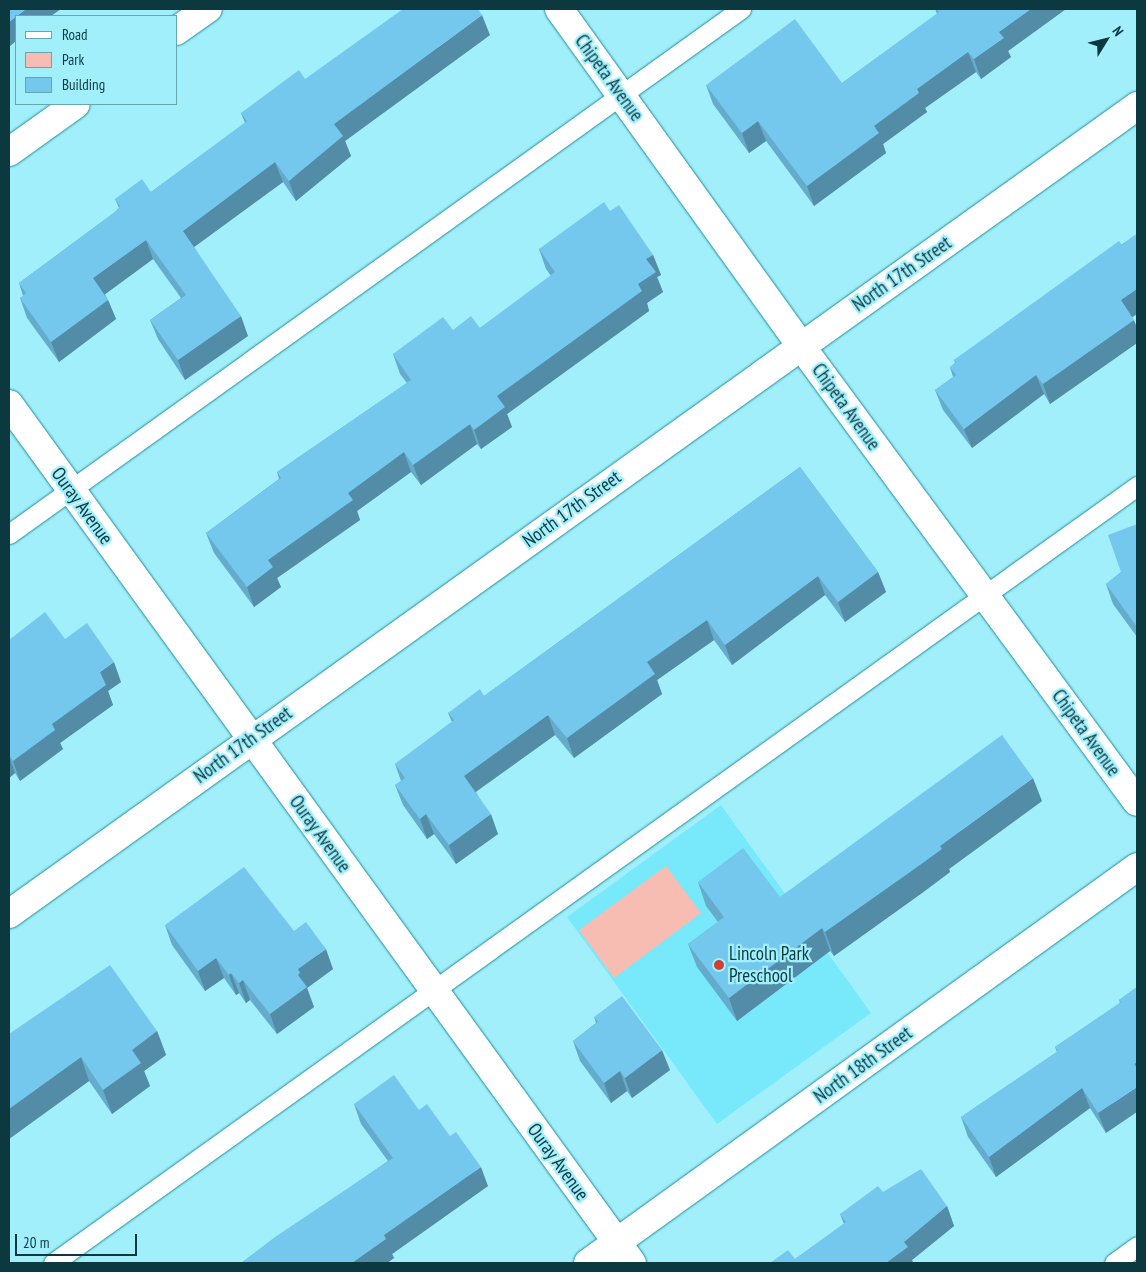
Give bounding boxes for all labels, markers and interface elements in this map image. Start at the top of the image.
legend [15,15,178,105]
north arrow [1081,15,1131,65]
text: N [1109,23,1128,40]
text: Road [62,25,88,44]
street label: Chipeta Avenue [570,30,648,126]
text: Park [62,50,84,69]
text: Building [62,75,105,94]
street label: North 17th Street [848,232,956,316]
street label: Chipeta Avenue [807,359,885,455]
street label: Ouray Avenue [46,463,118,549]
street label: North 17th Street [519,466,625,552]
street label: Chipeta Avenue [1047,685,1125,781]
street label: North 17th Street [190,702,296,788]
street label: Ouray Avenue [284,791,356,877]
place label: Lincoln Park Preschool [729,943,809,987]
marker: Lincoln Park Preschool [713,959,725,971]
street label: North 18th Street [809,1022,917,1108]
street label: Ouray Avenue [522,1119,594,1205]
scale bar [18,1224,140,1256]
text: 20 m [23,1233,49,1252]

